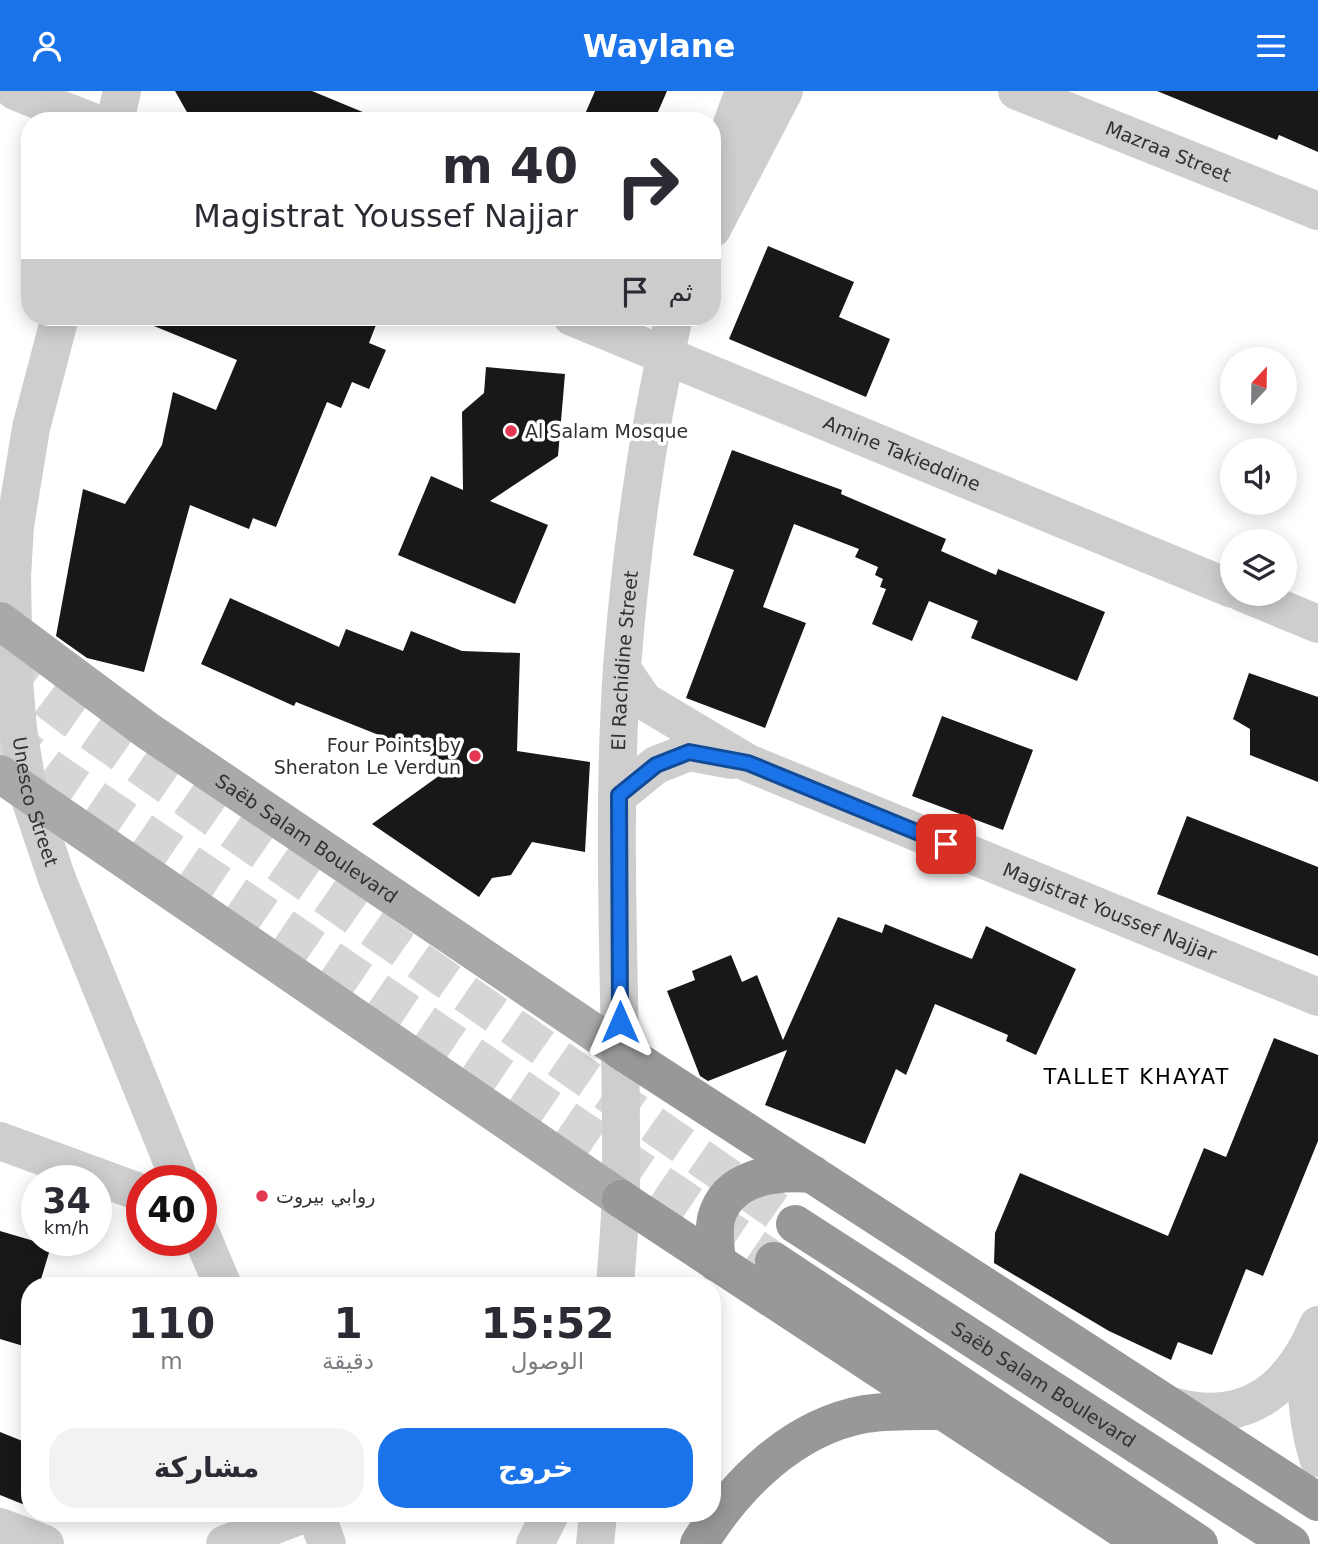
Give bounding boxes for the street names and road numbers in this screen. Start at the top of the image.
street label: Mazraa Street [1103,117,1234,186]
street label: Amine Takieddine [820,411,984,495]
street label: El Rachidine Street [607,569,642,751]
street label: Unesco Street [8,735,63,869]
street label: Saëb Salam Boulevard [212,769,402,908]
street label: Magistrat Youssef Najjar [1000,858,1220,965]
street label: Saëb Salam Boulevard [947,1317,1140,1452]

